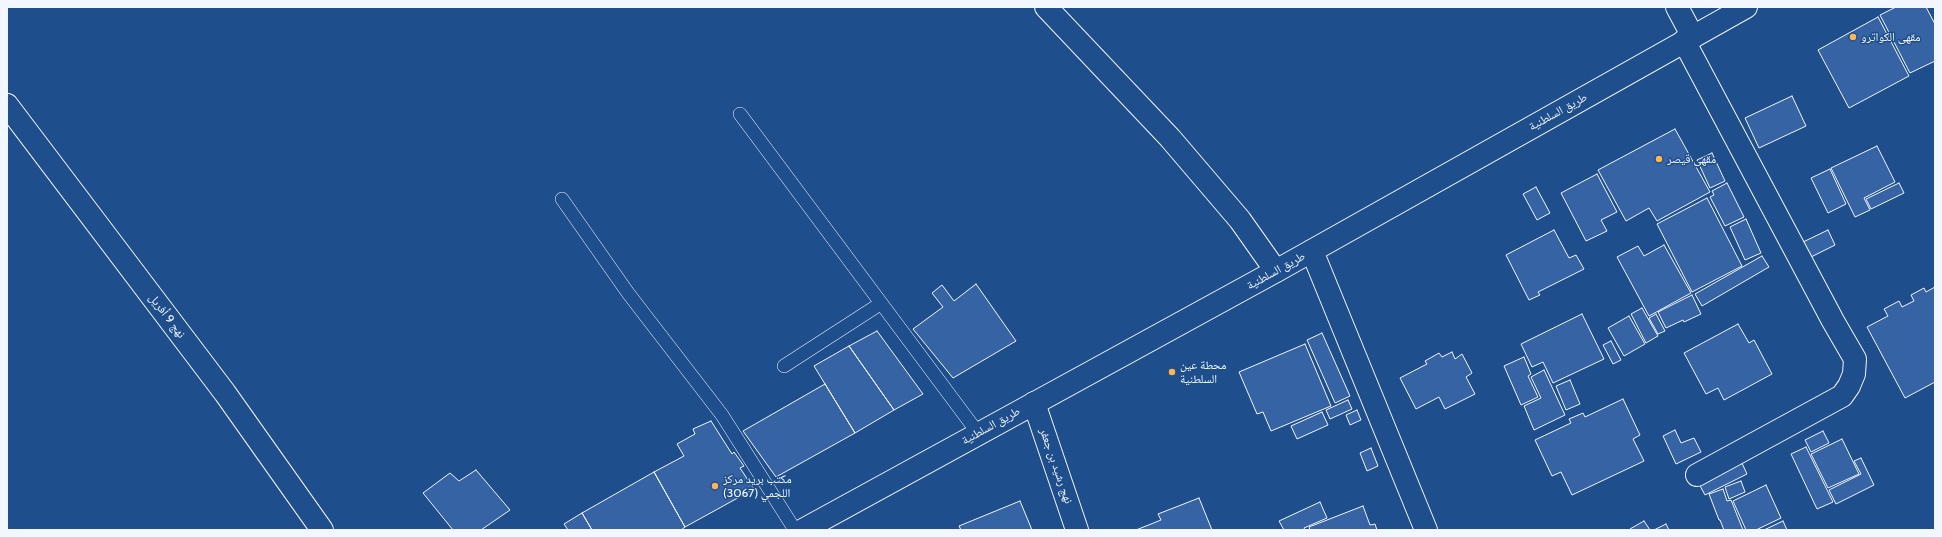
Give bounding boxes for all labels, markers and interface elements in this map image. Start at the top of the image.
place label: مقهى الكواترو [1861,30,1921,44]
marker: مقهى الكواترو [1848,32,1858,42]
street label: طريق السلطنية [1526,90,1590,134]
place label: مقهى قيصر [1667,152,1716,166]
marker: مقهى قيصر [1654,154,1664,164]
street label: طريق السلطنية [1244,249,1308,293]
street label: نهج 9 أفريل [146,291,188,341]
place label: محطة عين السلطنية [1180,358,1227,386]
marker: محطة عين السلطنية [1167,367,1177,377]
street label: طريق السلطنية [959,404,1023,448]
street label: نهج رشيد بن جعفر [1036,426,1076,506]
place label: مكتب بريد مركز اللجمي (3067) [723,472,792,500]
marker: مكتب بريد مركز اللجمي (3067) [710,481,720,491]

